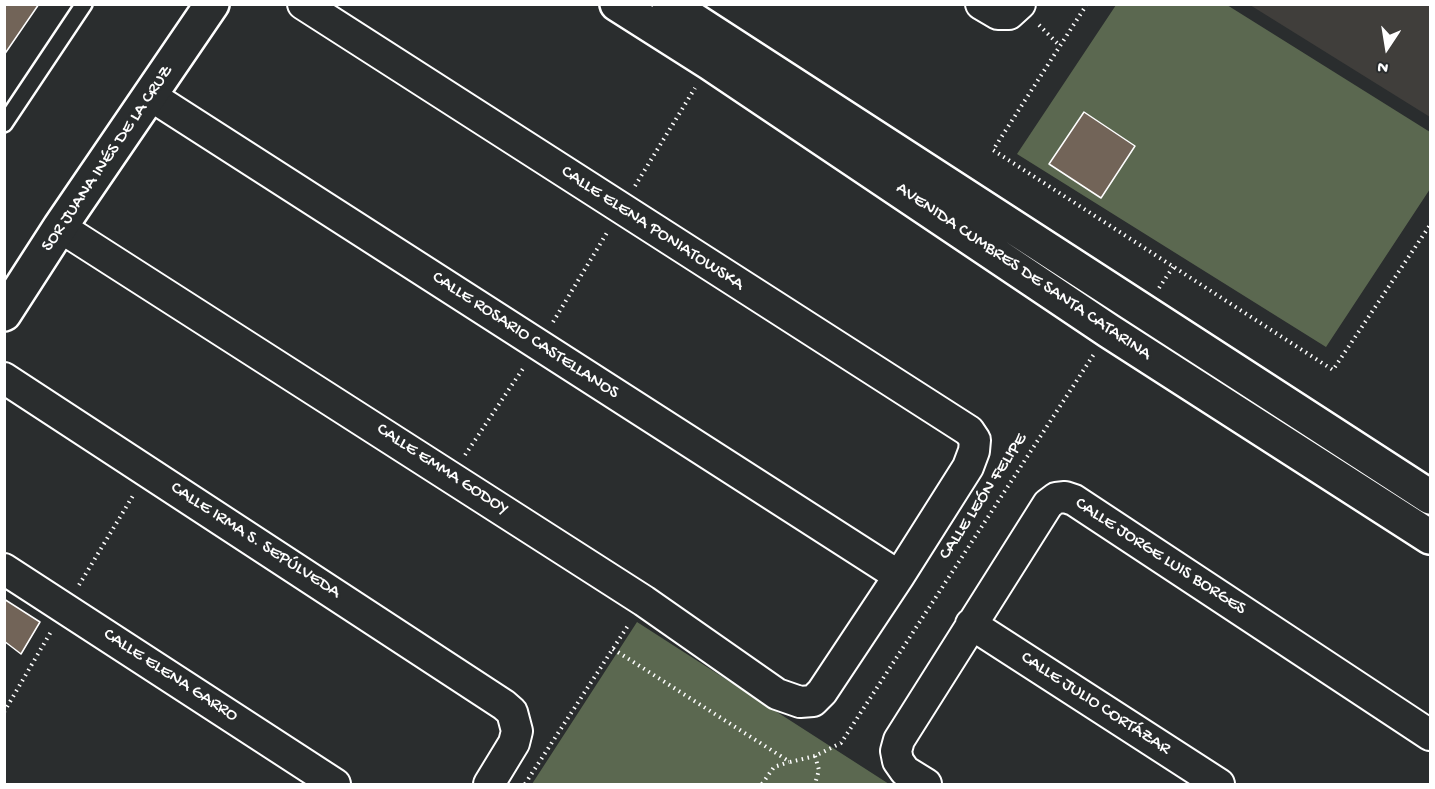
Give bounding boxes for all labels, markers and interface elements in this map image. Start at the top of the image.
north arrow [1357,18,1417,78]
text: N [1376,56,1390,76]
street label: SOR JUANA INÉS DE LA CRUZ [38,62,178,256]
street label: CALLE ELENA PONIATOWSKA [556,162,748,296]
street label: AVENIDA CUMBRES DE SANTA CATARINA [891,178,1155,366]
street label: CALLE ROSARIO CASTELLANOS [427,267,623,405]
street label: CALLE EMMA GODOY [372,419,512,521]
street label: CALLE LEÓN FELIPE [935,430,1033,564]
street label: CALLE IRMA S. SEPÚLVEDA [166,478,344,604]
street label: CALLE JORGE LUIS BORGES [1070,493,1250,621]
street label: CALLE ELENA GARRO [99,624,241,728]
street label: CALLE JULIO CORTÁZAR [1016,647,1174,761]

